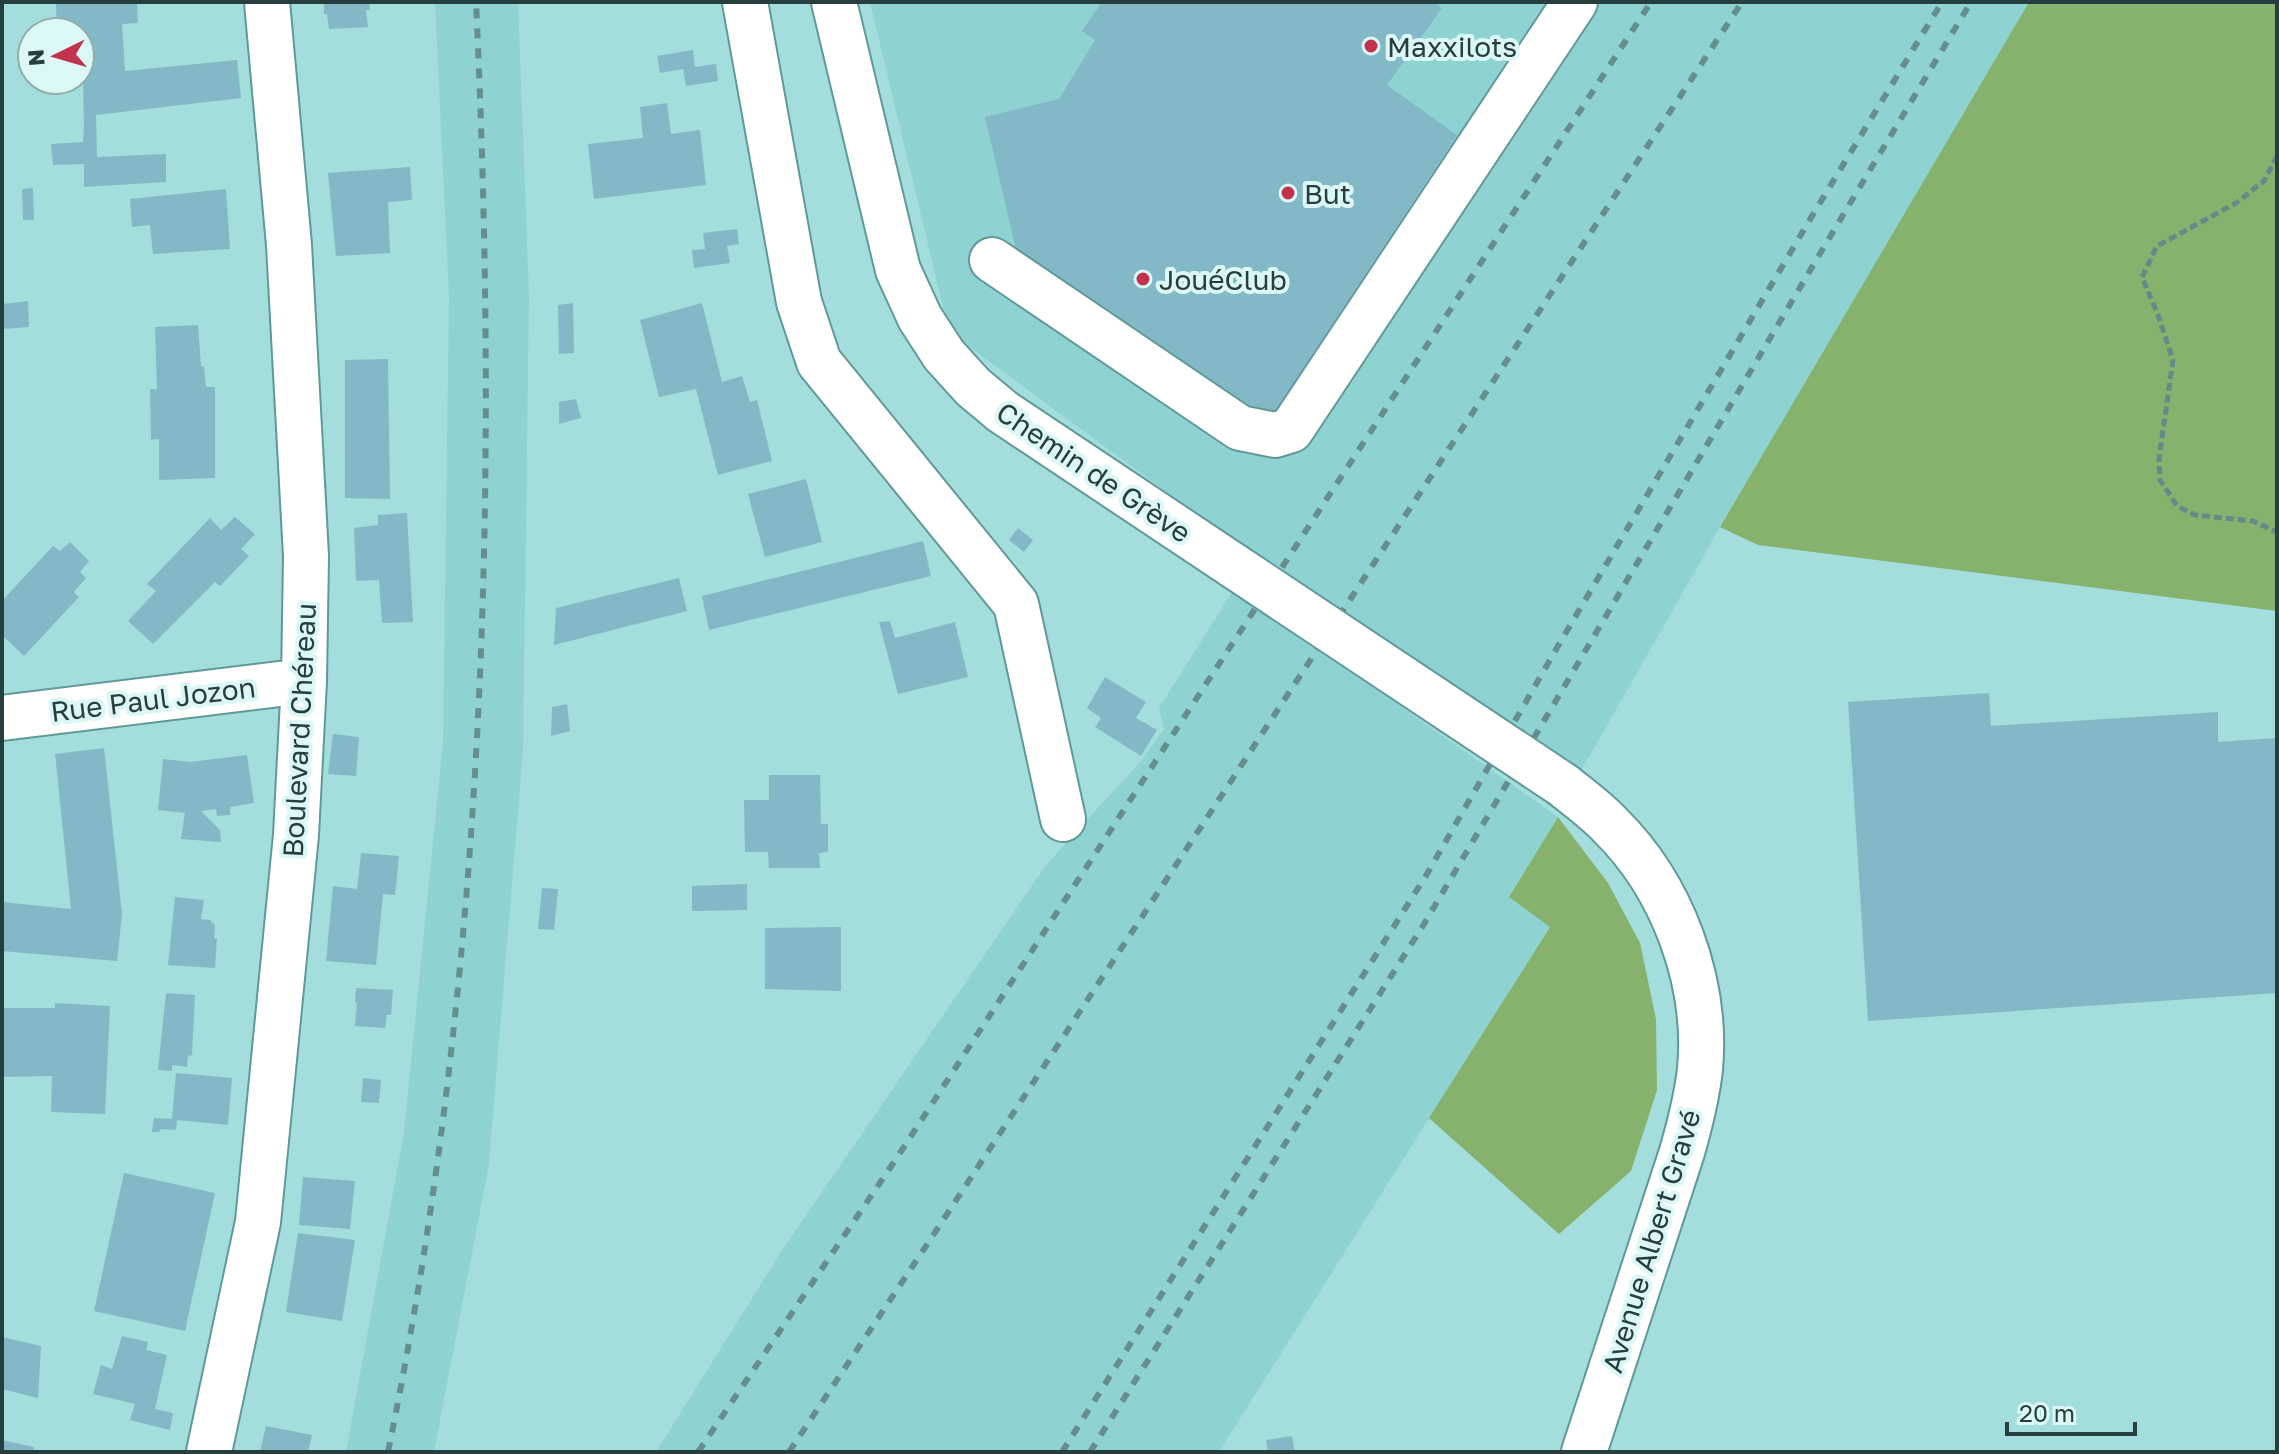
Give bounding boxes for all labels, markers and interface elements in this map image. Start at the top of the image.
north arrow [16,16,96,96]
place label: Maxxilots [1387,30,1517,63]
marker: Maxxilots [1362,37,1380,55]
text: N [21,48,50,67]
place label: But [1304,177,1351,210]
marker: But [1279,184,1297,202]
place label: JouéClub [1159,263,1287,296]
marker: JouéClub [1134,270,1152,288]
street label: Chemin de Grève [991,395,1197,549]
street label: Boulevard Chéreau [276,602,322,858]
street label: Rue Paul Jozon [49,670,257,728]
street label: Avenue Albert Gravé [1595,1106,1707,1376]
scale bar [2007,1386,2135,1436]
text: 20 m [2019,1398,2075,1427]

